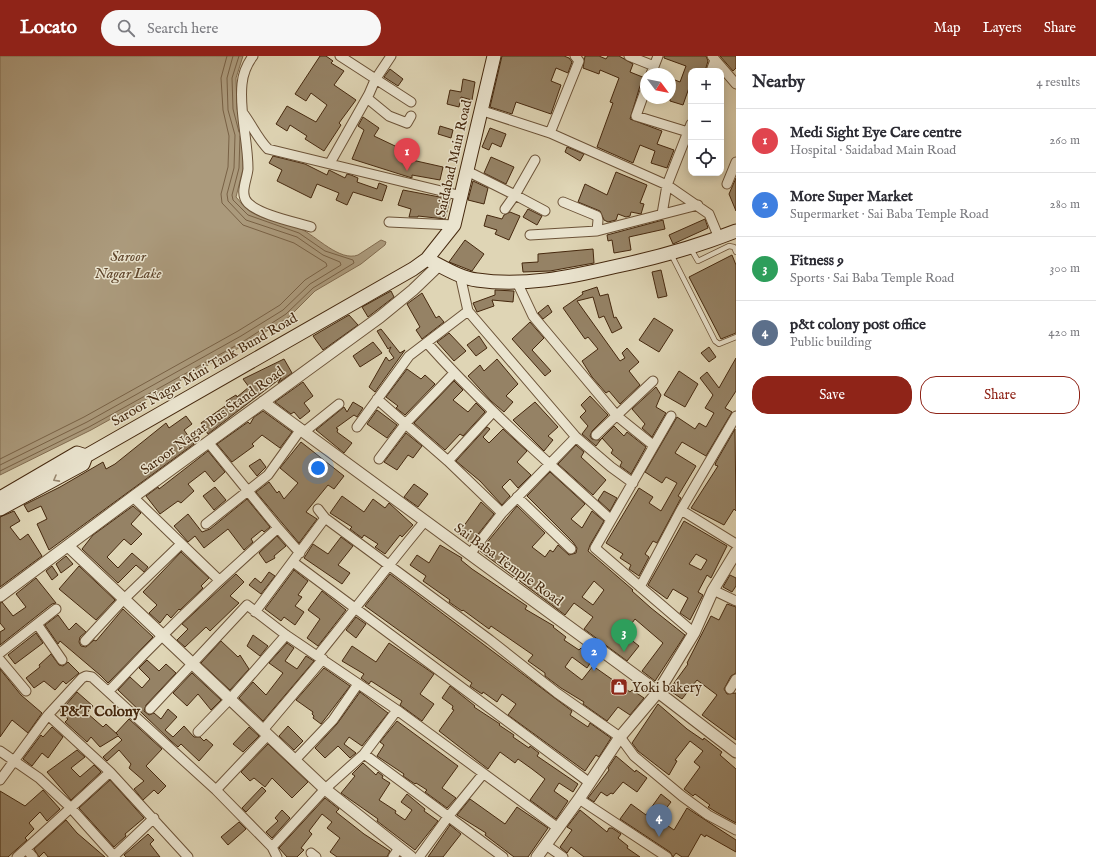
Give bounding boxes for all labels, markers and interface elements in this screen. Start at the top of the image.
search box [101,10,381,46]
text: Locato [20,16,77,40]
icon: search [115,17,137,39]
text: Search here [147,19,219,38]
text: Map [934,19,961,37]
text: Layers [983,19,1022,37]
text: Share [1044,19,1076,37]
north arrow [640,68,676,104]
map controls [688,68,724,176]
button: + [688,68,724,104]
text: Nearby [752,72,805,93]
text: 4 results [1036,74,1080,91]
street label: Saidabad Main Road [432,97,476,219]
button: − [688,104,724,140]
text: Medi Sight Eye Care centre [790,123,962,142]
text: 1 [763,132,767,149]
text: 260 m [1049,132,1080,149]
pin: 1 [394,138,420,171]
button: locate [688,140,724,176]
text: Hospital · Saidabad Main Road [790,142,956,159]
text: More Super Market [790,187,913,206]
text: 2 [762,196,768,213]
text: 280 m [1050,196,1080,213]
text: Supermarket · Sai Baba Temple Road [790,206,989,223]
water label: Saroor Nagar Lake [95,247,161,284]
text: Fitness 9 [790,251,844,270]
text: 3 [763,260,767,277]
text: 300 m [1049,260,1080,277]
text: Sports · Sai Baba Temple Road [790,270,954,287]
street label: Saroor Nagar Mini Tank Bund Road [108,309,301,431]
text: p&t colony post office [790,315,926,334]
text: 4 [762,324,768,341]
text: 420 m [1048,324,1080,341]
text: Public building [790,334,872,351]
street label: Saroor Nagar Bus Stand Road [137,362,288,479]
button: Save [752,376,912,414]
button: Share [920,376,1080,414]
your location [308,458,328,478]
one-way arrow [53,474,60,481]
street label: Sai Baba Temple Road [450,519,567,611]
pin: 3 [611,619,637,652]
pin: 2 [581,638,607,671]
shop icon: Yoki bakery [609,677,629,697]
place label: Yoki bakery [632,679,702,697]
district label: P&T Colony [60,702,141,721]
pin: 4 [646,804,672,837]

